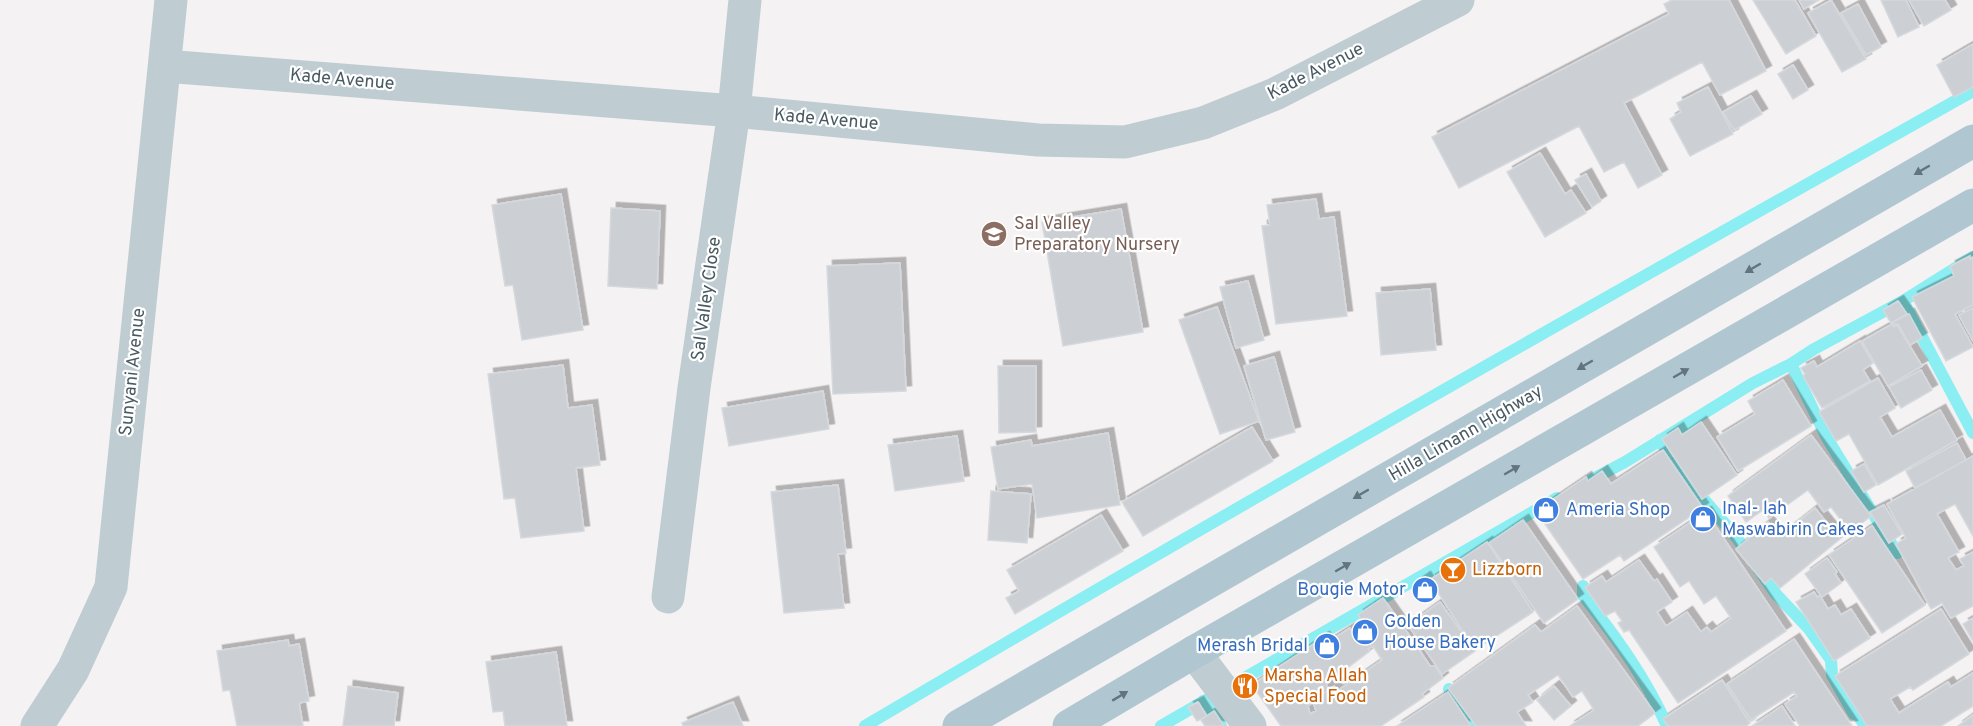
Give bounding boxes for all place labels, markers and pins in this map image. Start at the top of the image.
place label: Sal Valley Preparatory Nursery [1014,213,1180,257]
school or university icon: Sal Valley Preparatory Nursery [979,219,1009,249]
shop icon: Ameria Shop [1531,495,1561,525]
place label: Inal- lah Maswabirin Cakes [1722,498,1864,542]
place label: Ameria Shop [1566,499,1670,522]
shop icon: Inal- lah Maswabirin Cakes [1688,504,1718,534]
bar icon: Lizzborn [1438,555,1468,585]
place label: Lizzborn [1472,559,1542,582]
shop icon: Bougie Motor [1410,575,1440,605]
place label: Bougie Motor [1297,579,1406,602]
place label: Golden House Bakery [1384,611,1496,655]
shop icon: Golden House Bakery [1350,617,1380,647]
shop icon: Merash Bridal [1312,631,1342,661]
place label: Merash Bridal [1197,635,1308,658]
place label: Marsha Allah Special Food [1264,665,1367,709]
restaurant icon: Marsha Allah Special Food [1230,671,1260,701]

